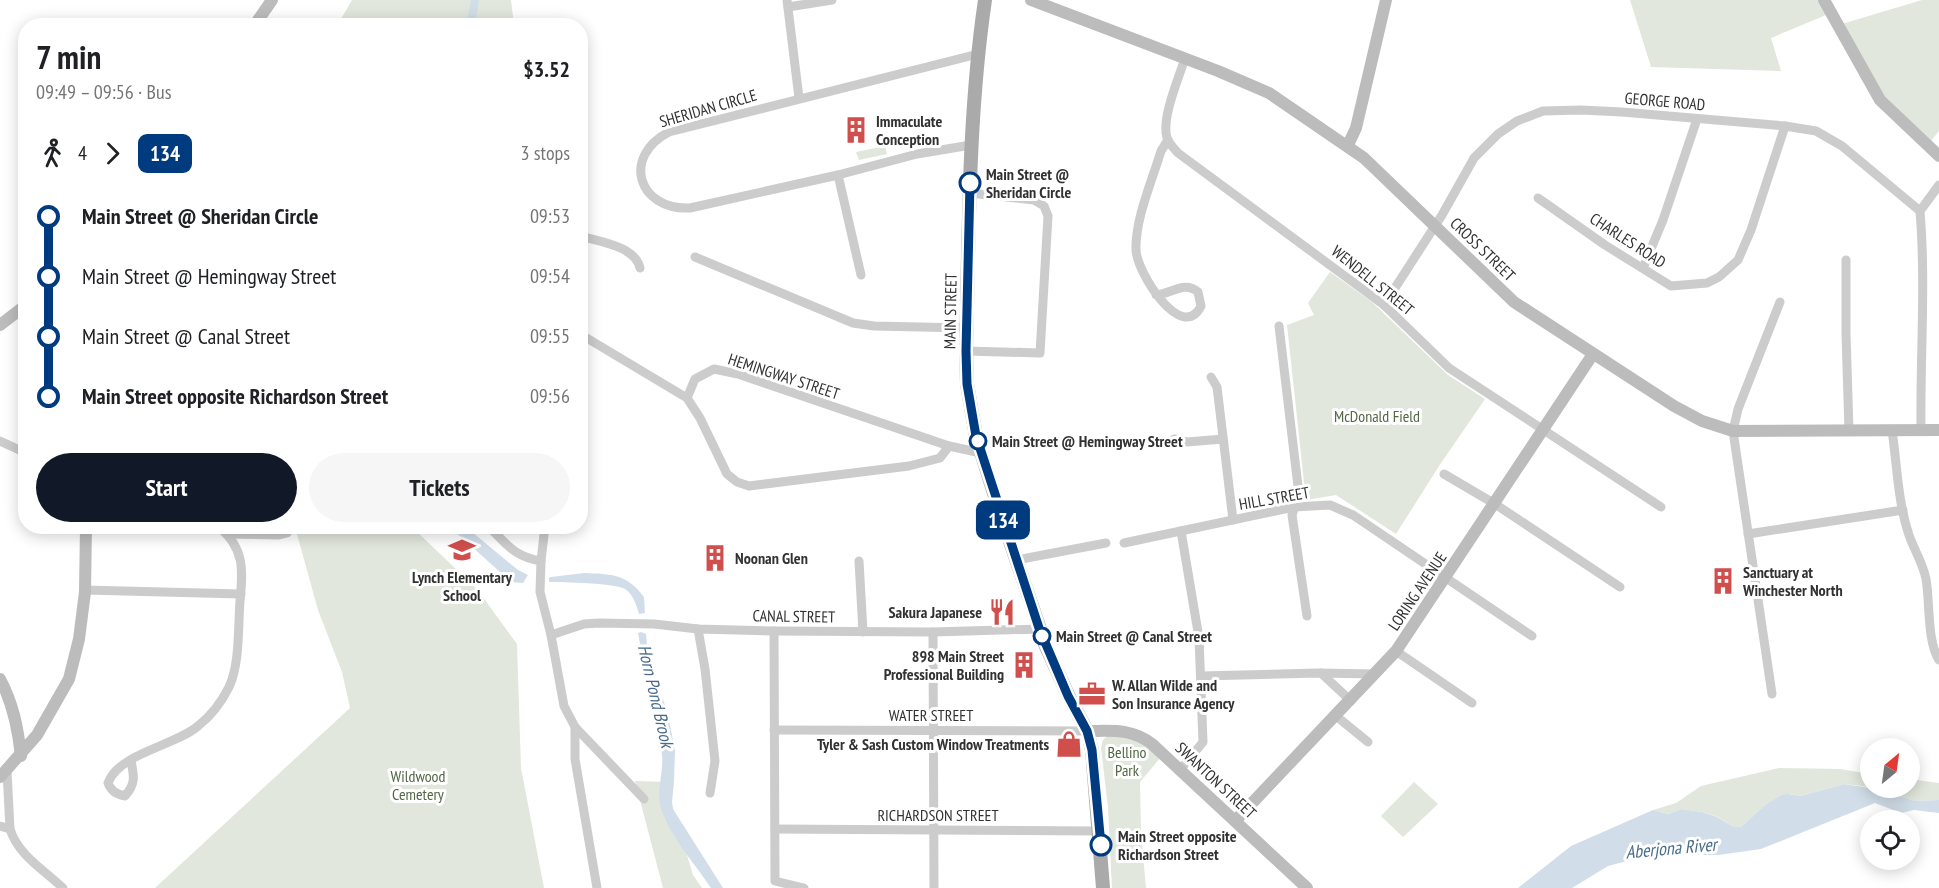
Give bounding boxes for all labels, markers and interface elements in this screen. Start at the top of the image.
text: 7 min [36,35,101,78]
text: $3.52 [523,55,570,83]
text: 09:49 – 09:56 · Bus [36,79,171,105]
street label: SHERIDAN CIRCLE [657,85,759,131]
street label: GEORGE ROAD [1624,88,1706,114]
place label: Immaculate Conception [876,111,943,149]
building icon: Immaculate Conception [841,115,871,145]
icon: walk [36,137,69,170]
icon: forward [96,137,129,170]
text: 4 [78,140,87,166]
text: 134 [150,140,180,167]
text: 3 stops [521,140,570,166]
place label: Main Street @ Sheridan Circle [986,164,1071,202]
marker: Main Street @ Sheridan Circle [959,172,981,194]
text: Main Street @ Sheridan Circle [82,202,318,230]
text: 09:53 [530,203,570,229]
street label: CHARLES ROAD [1586,208,1670,272]
street label: CROSS STREET [1446,213,1520,285]
street label: WENDELL STREET [1328,241,1418,319]
text: Main Street @ Hemingway Street [82,262,336,290]
text: 09:54 [530,263,570,289]
street label: MAIN STREET [939,273,961,349]
text: Main Street @ Canal Street [82,322,290,350]
text: 09:55 [530,323,570,349]
street label: HEMINGWAY STREET [726,349,842,403]
text: Main Street opposite Richardson Street [82,382,388,410]
text: 09:56 [530,383,570,409]
park label: McDonald Field [1334,406,1420,426]
place label: Main Street @ Hemingway Street [992,431,1183,451]
marker: Main Street @ Hemingway Street [969,432,987,450]
button: Start [36,453,297,522]
button: Tickets [309,453,570,522]
street label: HILL STREET [1237,482,1311,514]
line badge: 134 [968,500,1038,540]
text: 134 [988,507,1018,534]
school or university icon: Lynch Elementary School [447,535,477,565]
building icon: Noonan Glen [700,543,730,573]
place label: Noonan Glen [735,548,808,568]
street label: LORING AVENUE [1383,548,1451,634]
place label: Sanctuary at Winchester North [1742,562,1843,600]
building icon: Sanctuary at Winchester North [1708,566,1738,596]
place label: Lynch Elementary School [412,567,513,605]
restaurant icon: Sakura Japanese [987,597,1017,627]
place label: Sakura Japanese [889,602,982,622]
street label: CANAL STREET [752,605,836,627]
place label: Main Street @ Canal Street [1056,626,1212,646]
marker: Main Street @ Canal Street [1033,627,1051,645]
water label: Horn Pond Brook [633,642,679,752]
place label: 898 Main Street Professional Building [884,646,1004,684]
building icon: 898 Main Street Professional Building [1009,650,1039,680]
place label: W. Allan Wilde and Son Insurance Agency [1111,675,1235,713]
office icon: W. Allan Wilde and Son Insurance Agency [1077,679,1107,709]
street label: WATER STREET [889,705,973,725]
shop icon: Tyler & Sash Custom Window Treatments [1054,729,1084,759]
place label: Tyler & Sash Custom Window Treatments [817,734,1049,754]
street label: SWANTON STREET [1171,737,1261,823]
north arrow [1860,738,1920,798]
map controls [1860,738,1920,870]
park label: Bellino Park [1107,742,1147,780]
park label: Wildwood Cemetery [391,766,446,804]
street label: RICHARDSON STREET [877,805,999,825]
button: locate [1860,810,1920,870]
place label: Main Street opposite Richardson Street [1118,826,1237,864]
water label: Aberjona River [1625,832,1720,863]
marker: Main Street opposite Richardson Street [1090,834,1112,856]

